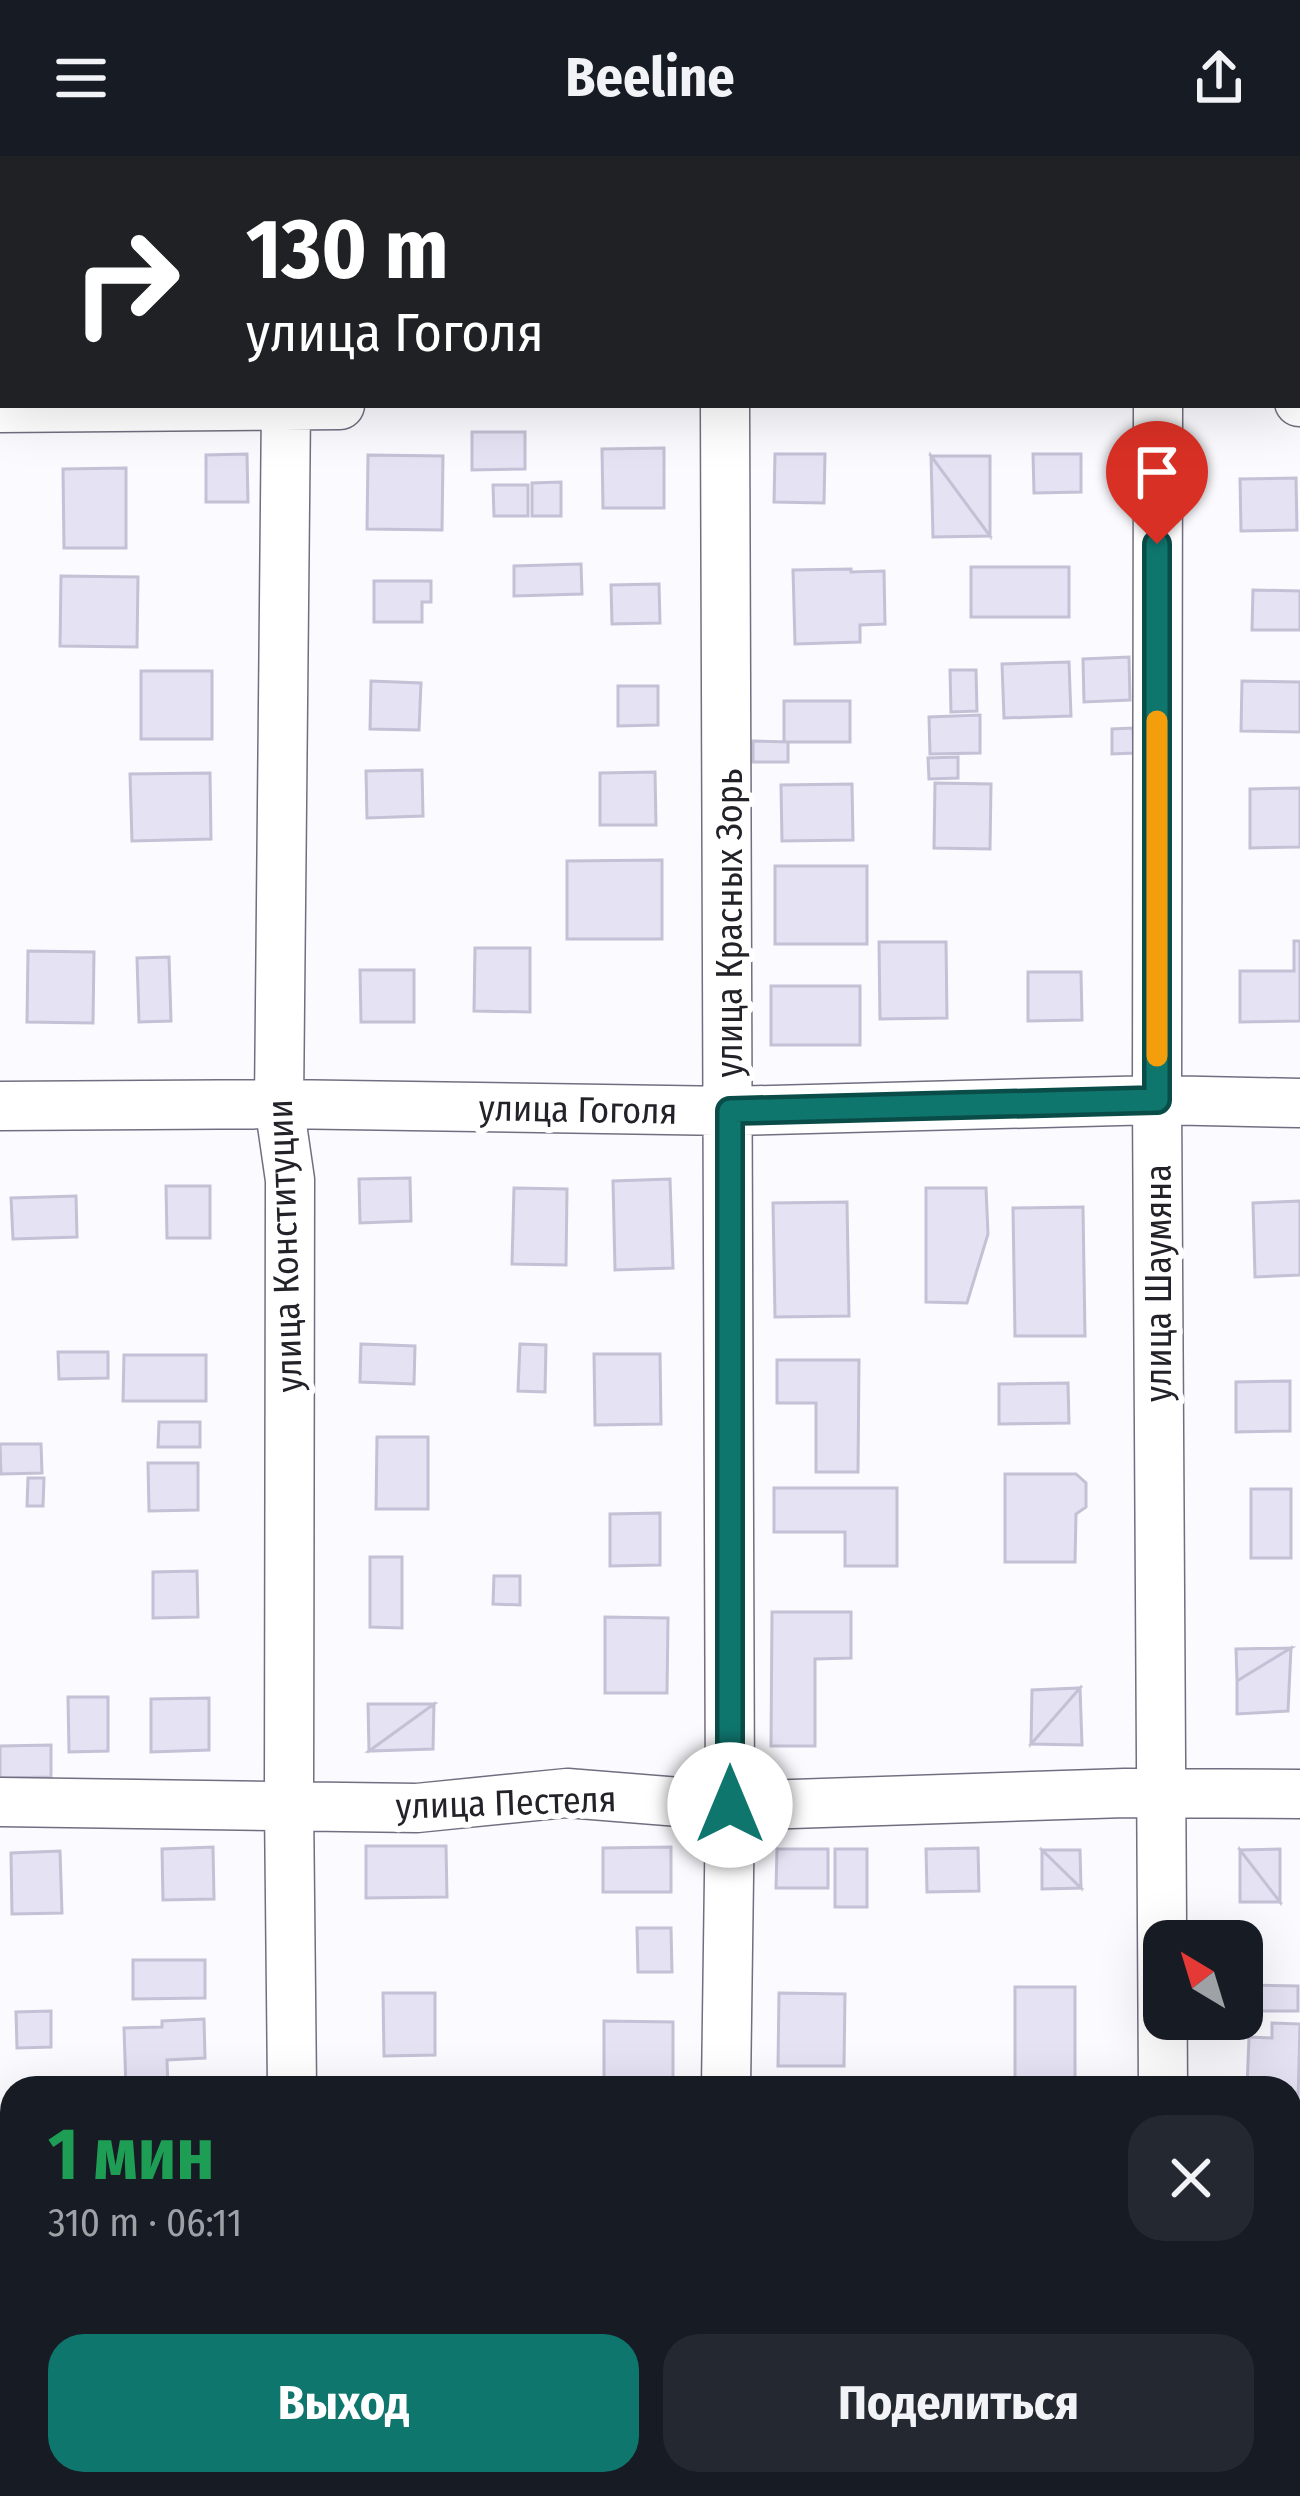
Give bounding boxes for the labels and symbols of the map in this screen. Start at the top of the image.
pin [1106,421,1208,544]
street label: улица Красных Зорь [708,769,752,1077]
street label: улица Гоголя [478,1086,678,1134]
street label: улица Конституции [258,1099,312,1393]
street label: улица Шаумяна [1137,1164,1181,1402]
position arrow [667,1742,793,1868]
street label: улица Пестеля [395,1777,617,1829]
north arrow [1143,1920,1263,2040]

